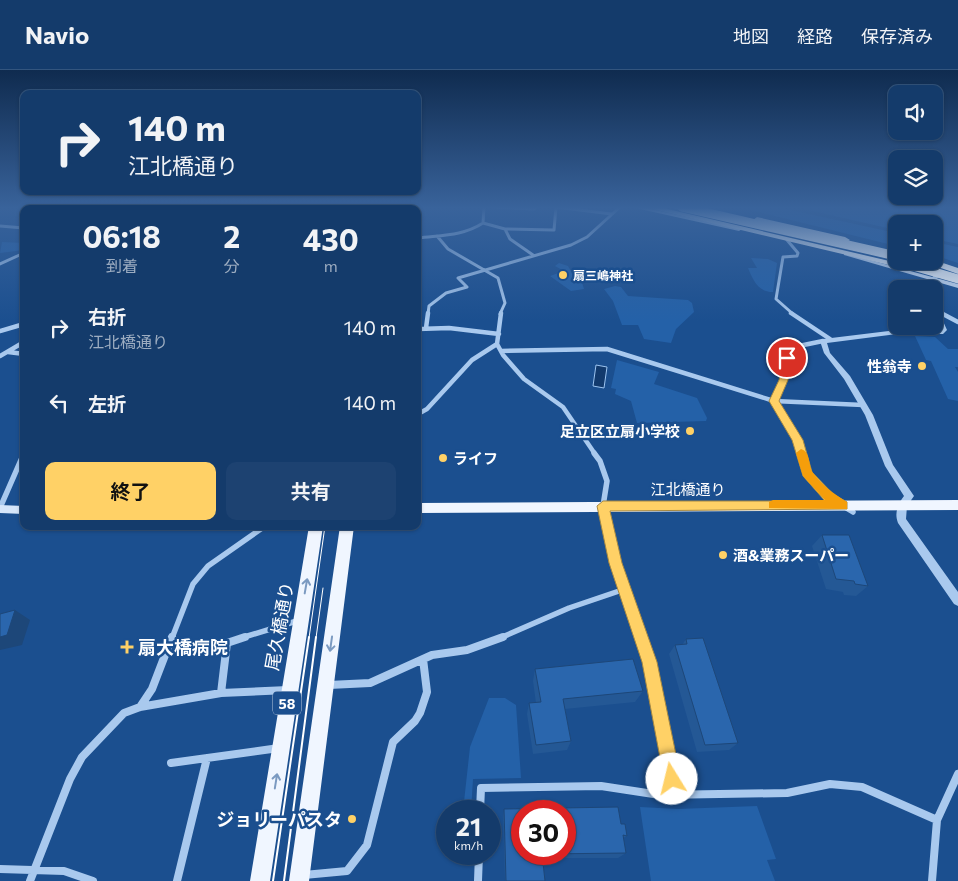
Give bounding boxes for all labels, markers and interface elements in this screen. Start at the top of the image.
text: Navio [25,20,89,49]
text: 地図 [733,25,769,47]
text: 経路 [797,25,833,47]
text: 保存済み [861,25,933,47]
map controls [888,85,943,335]
button: sound [888,85,943,140]
text: 140 m [128,105,226,148]
icon: right [45,110,110,175]
button: layers [888,150,943,205]
text: 江北橋通り [128,152,238,179]
button: + [888,215,943,270]
text: 06:18 [82,217,161,254]
text: 2 [223,217,240,254]
text: 430 [303,220,359,257]
text: 到着 [106,256,138,275]
text: 分 [224,256,240,275]
text: m [324,256,338,275]
place label: 扇三嶋神社 [573,268,633,282]
marker: 扇三嶋神社 [557,269,569,281]
button: − [888,280,943,335]
text: 右折 [88,305,126,328]
icon: right [45,314,73,342]
text: 140 m [344,316,396,339]
text: 江北橋通り [88,332,168,351]
pin [766,337,808,379]
icon: arrive [773,344,801,372]
place label: 性翁寺 [867,357,912,375]
marker: 性翁寺 [916,360,928,372]
icon: left [45,389,73,417]
text: 140 m [344,391,396,414]
text: 左折 [88,392,126,415]
place label: 足立区立扇小学校 [560,422,680,440]
marker: 足立区立扇小学校 [684,425,696,437]
place label: ライフ [453,449,498,467]
marker: ライフ [437,452,449,464]
button: 終了 [45,462,216,520]
button: 共有 [226,462,396,520]
street label: 江北橋通り [650,480,726,498]
place label: 酒&業務スーパー [733,546,849,564]
marker: 酒&業務スーパー [717,549,729,561]
one-way arrow [302,578,312,594]
street label: 尾久橋通り [260,580,298,672]
one-way arrow [326,635,336,651]
place label: 扇大橋病院 [138,636,228,658]
marker: 扇大橋病院 [120,640,134,654]
road number: 58 [273,692,301,714]
position arrow [645,752,697,804]
one-way arrow [271,773,281,789]
speed limit sign: 30 [511,800,576,865]
place label: ジョリーパスタ [216,808,342,830]
text: 21 [456,811,481,841]
marker: ジョリーパスタ [346,813,358,825]
text: km/h [454,838,483,852]

